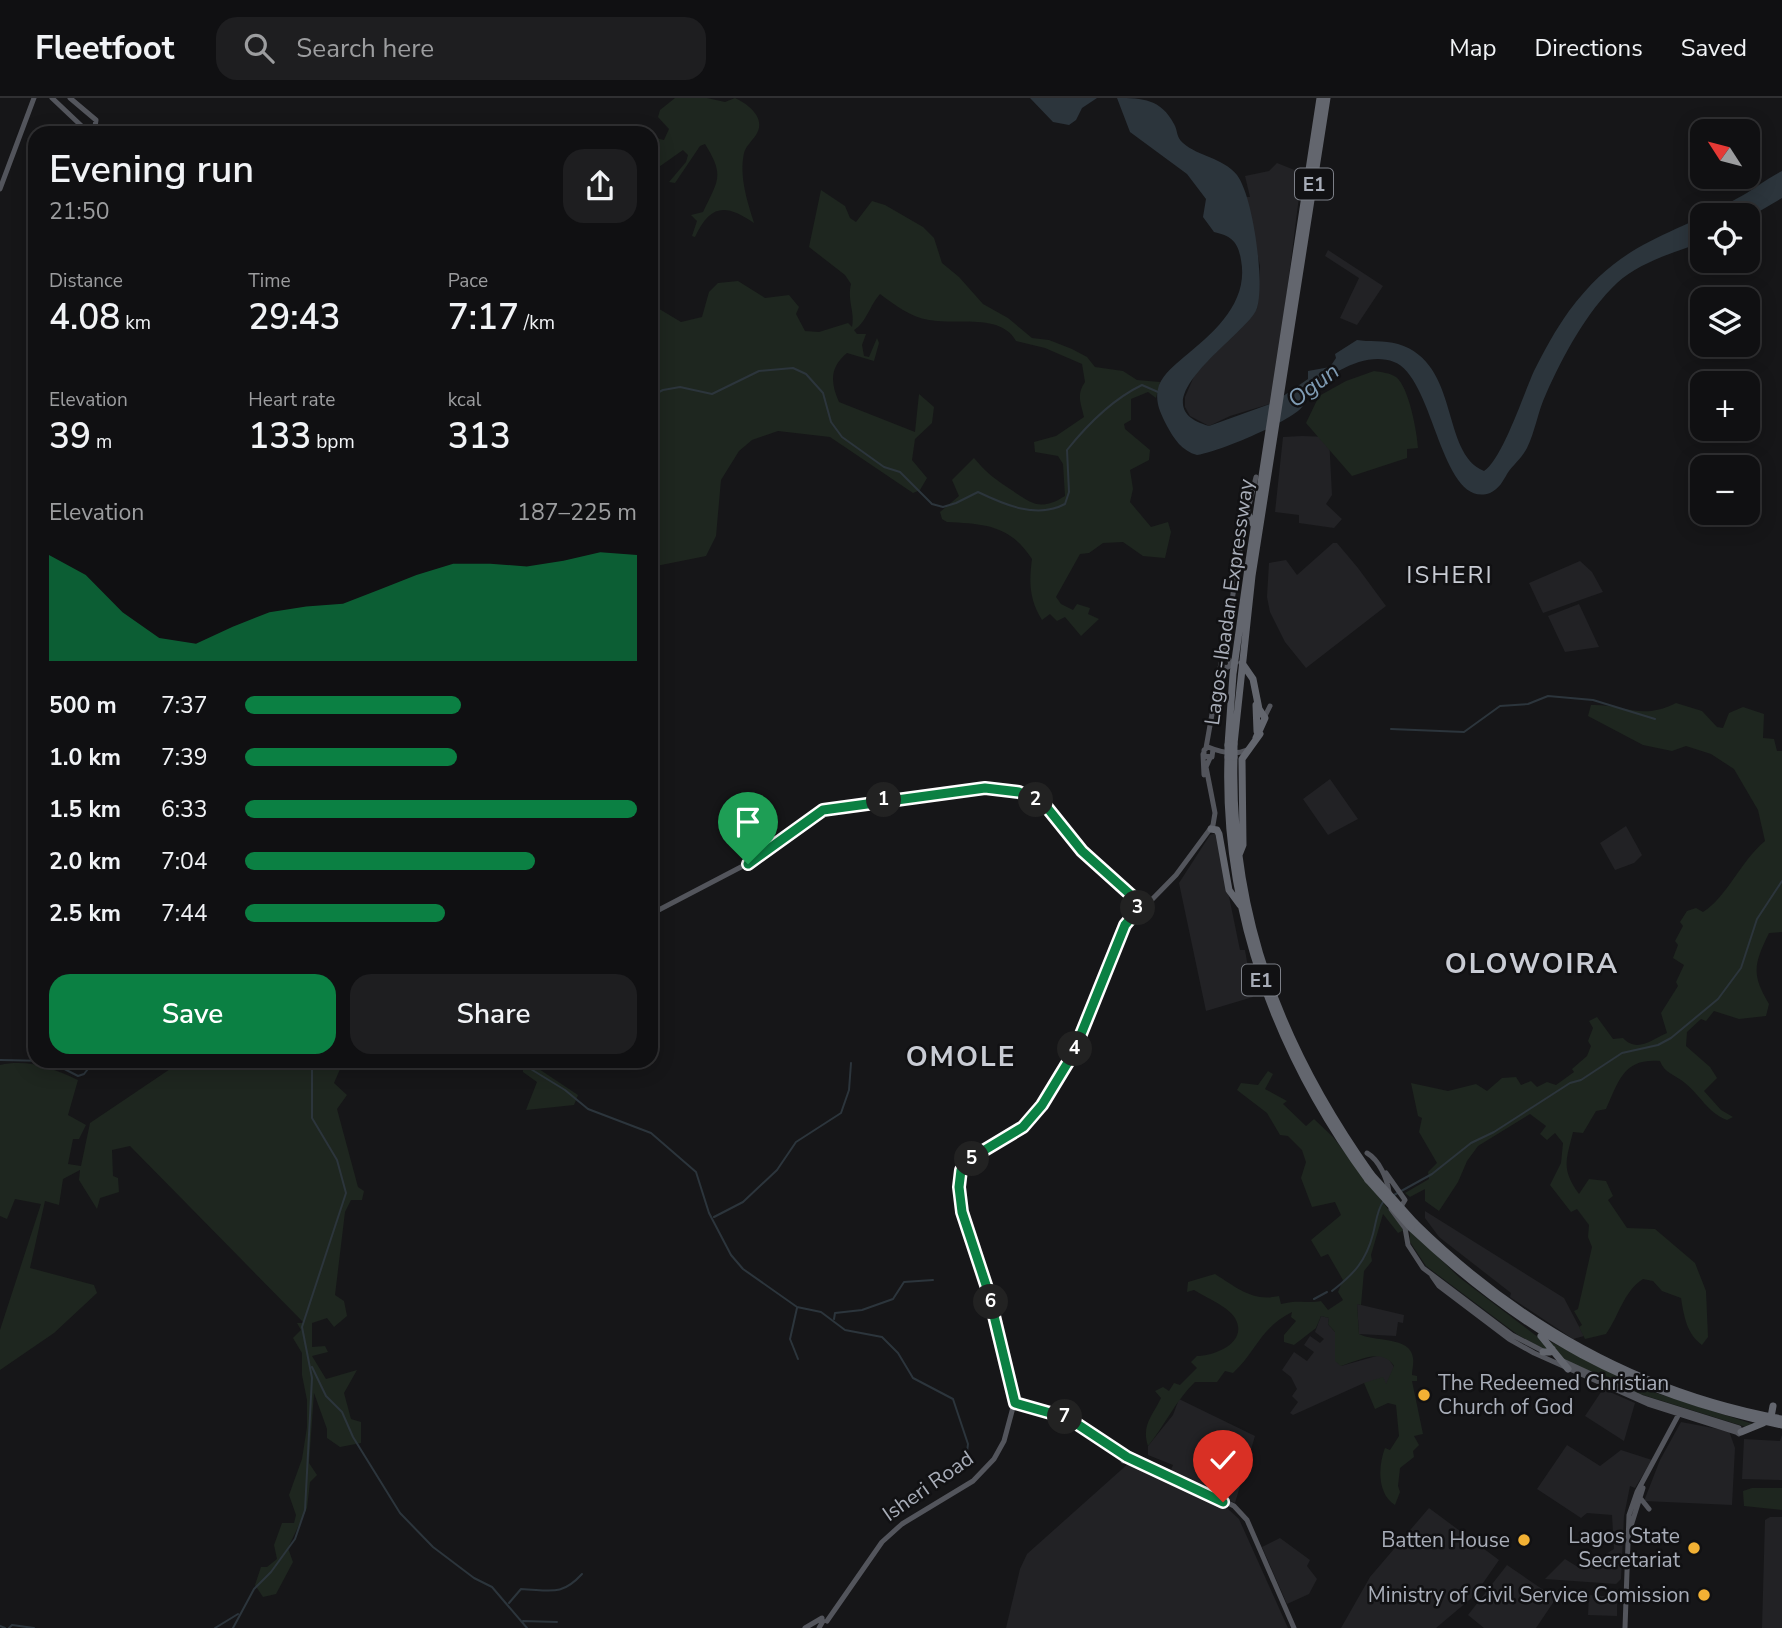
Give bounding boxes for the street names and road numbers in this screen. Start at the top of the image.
road number: E1 [1295,169,1333,200]
street label: Lagos-Ibadan Expressway [1198,477,1260,727]
road number: E1 [1242,964,1280,996]
street label: Isheri Road [877,1444,979,1528]

